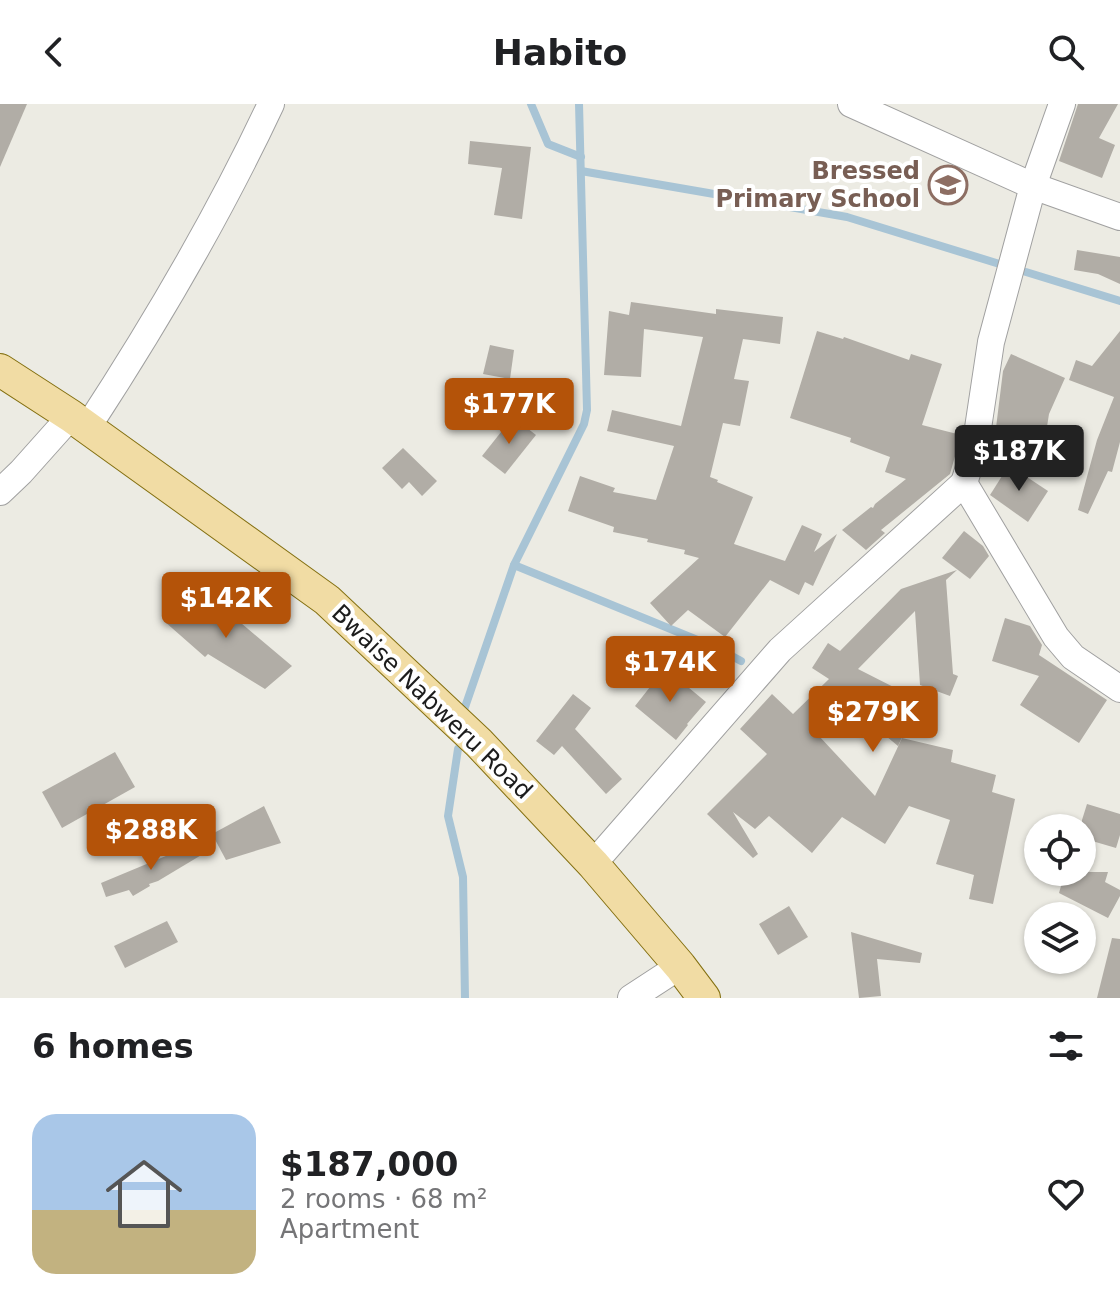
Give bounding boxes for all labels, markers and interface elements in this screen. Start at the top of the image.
icon: back [32,30,76,74]
icon: search [1044,30,1088,74]
text: Habito [493,32,627,73]
place label: Bressed Primary School [716,157,920,213]
school or university icon: Bressed Primary School [927,164,969,206]
pin: $177K [453,378,565,446]
text: $177K [463,389,555,419]
pin: $187K [963,425,1075,493]
text: $187K [973,436,1065,466]
pin: $142K [170,572,282,640]
text: $142K [180,583,272,613]
street label: Bwaise Nabweru Road [326,599,538,805]
pin: $174K [614,636,726,704]
text: $174K [624,647,716,677]
pin: $279K [817,686,929,754]
text: $279K [827,697,919,727]
pin: $288K [95,804,207,872]
map controls [1024,814,1096,974]
button: locate [1024,814,1096,886]
text: $288K [105,815,197,845]
button: layers [1024,902,1096,974]
icon: filters [1044,1024,1088,1068]
text: 6 homes [32,1026,194,1066]
text: $187,000 [280,1144,459,1184]
icon: home [96,1146,192,1242]
icon: heart [1044,1172,1088,1216]
text: 2 rooms · 68 m² [280,1184,488,1214]
text: Apartment [280,1214,419,1244]

